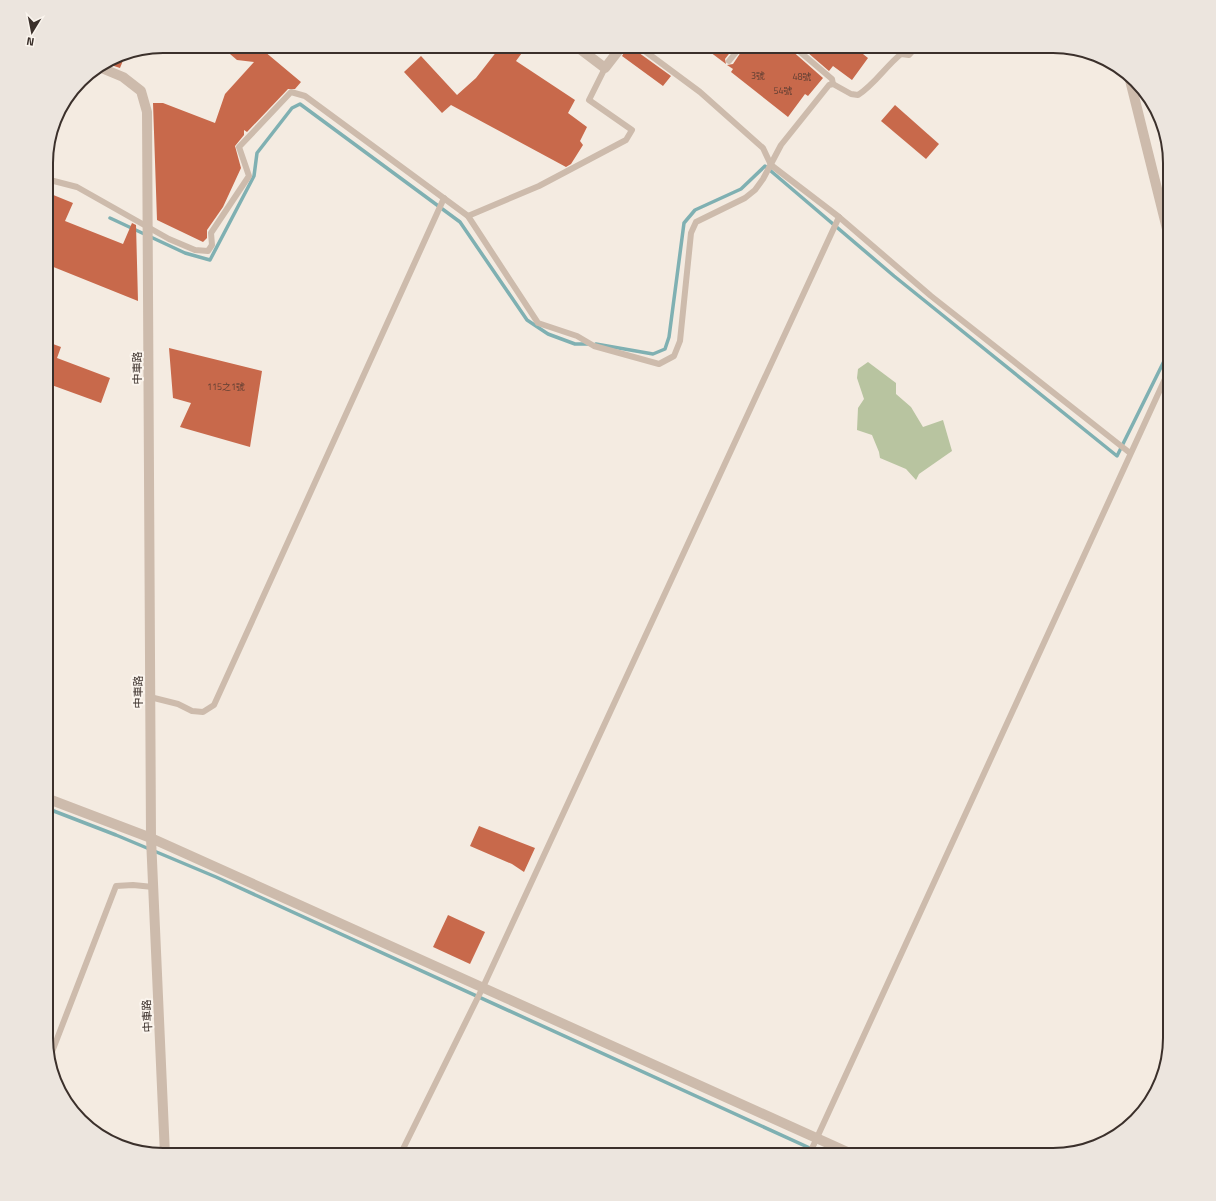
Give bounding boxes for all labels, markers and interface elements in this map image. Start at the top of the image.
north arrow [12,12,52,52]
text: N [25,33,35,50]
house number: 3號 [751,69,765,82]
house number: 48號 [792,70,812,83]
house number: 54號 [773,84,793,97]
street label: 中車路 [129,352,145,385]
house number: 115之1號 [207,380,245,393]
street label: 中車路 [130,676,146,709]
street label: 中車路 [138,999,156,1033]

